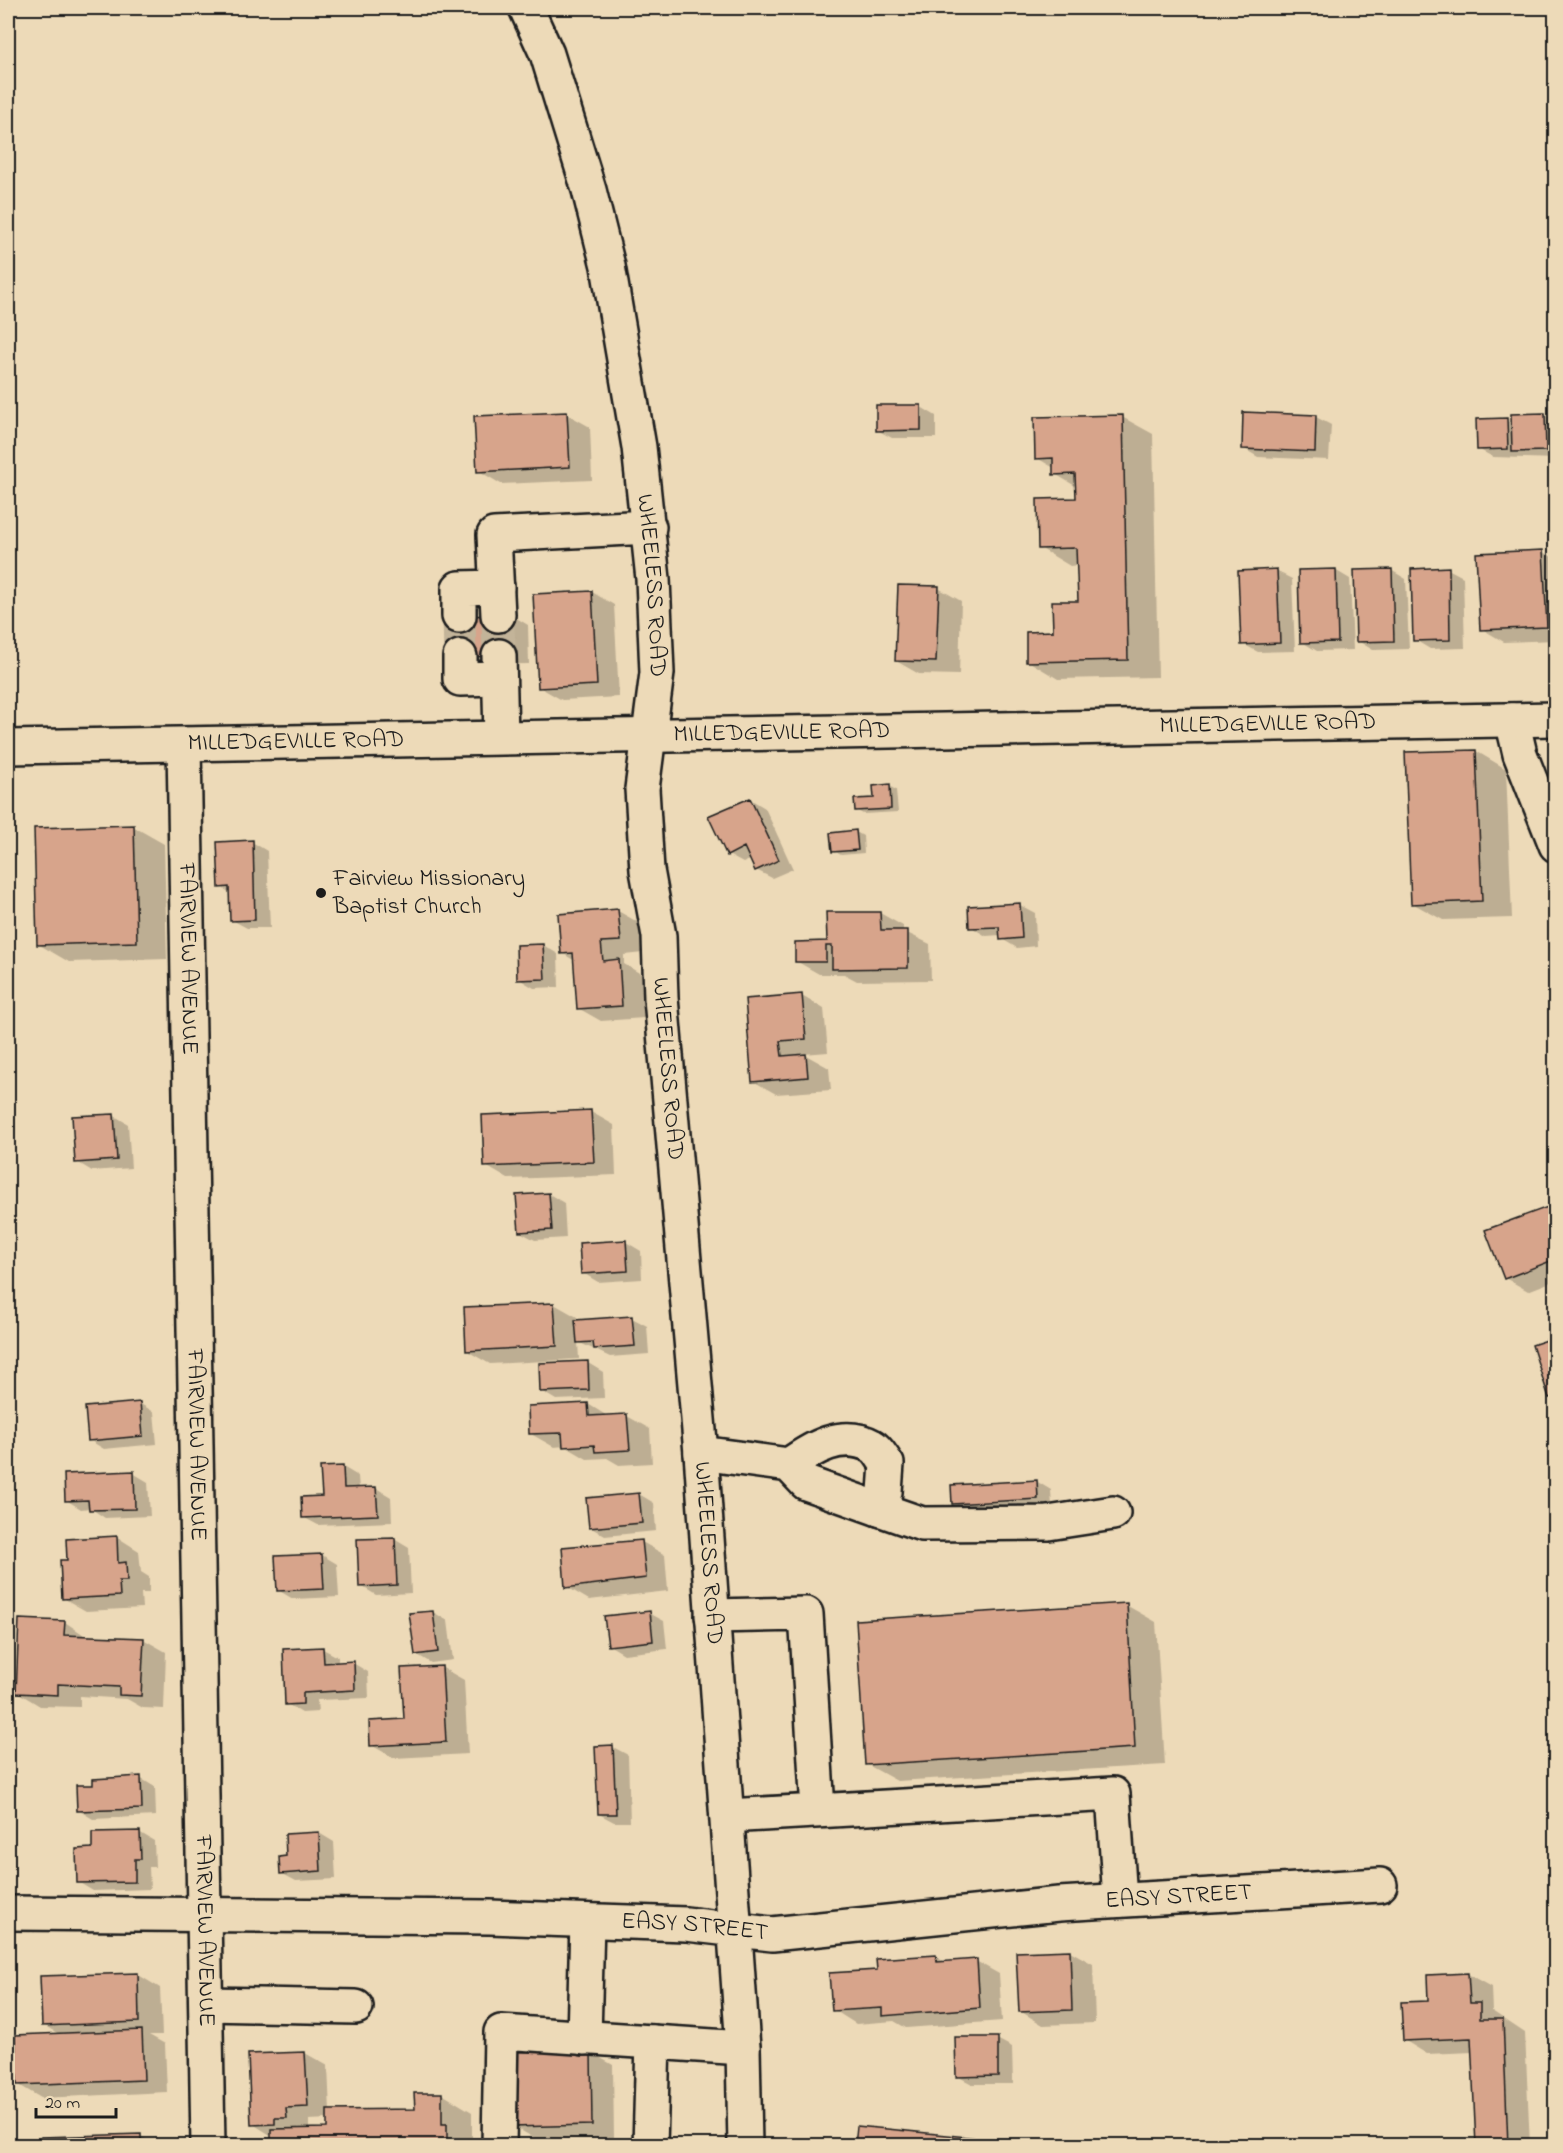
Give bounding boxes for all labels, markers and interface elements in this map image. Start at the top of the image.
street label: WHEELESS ROAD [627,492,675,678]
street label: MILLEDGEVILLE ROAD [1159,705,1376,744]
street label: MILLEDGEVILLE ROAD [673,714,891,752]
street label: MILLEDGEVILLE ROAD [187,722,405,761]
street label: FAIRVIEW AVENUE [169,862,207,1055]
place label: Fairview Missionary Baptist Church [332,862,525,925]
marker: Fairview Missionary Baptist Church [314,886,328,900]
street label: WHEELESS ROAD [643,977,693,1162]
street label: FAIRVIEW AVENUE [177,1348,215,1541]
street label: WHEELESS ROAD [684,1460,732,1646]
street label: FAIRVIEW AVENUE [185,1834,223,2027]
street label: EASY STREET [1104,1875,1253,1919]
street label: EASY STREET [621,1904,770,1951]
scale bar [36,2081,116,2119]
text: 20 m [45,2091,80,2117]

